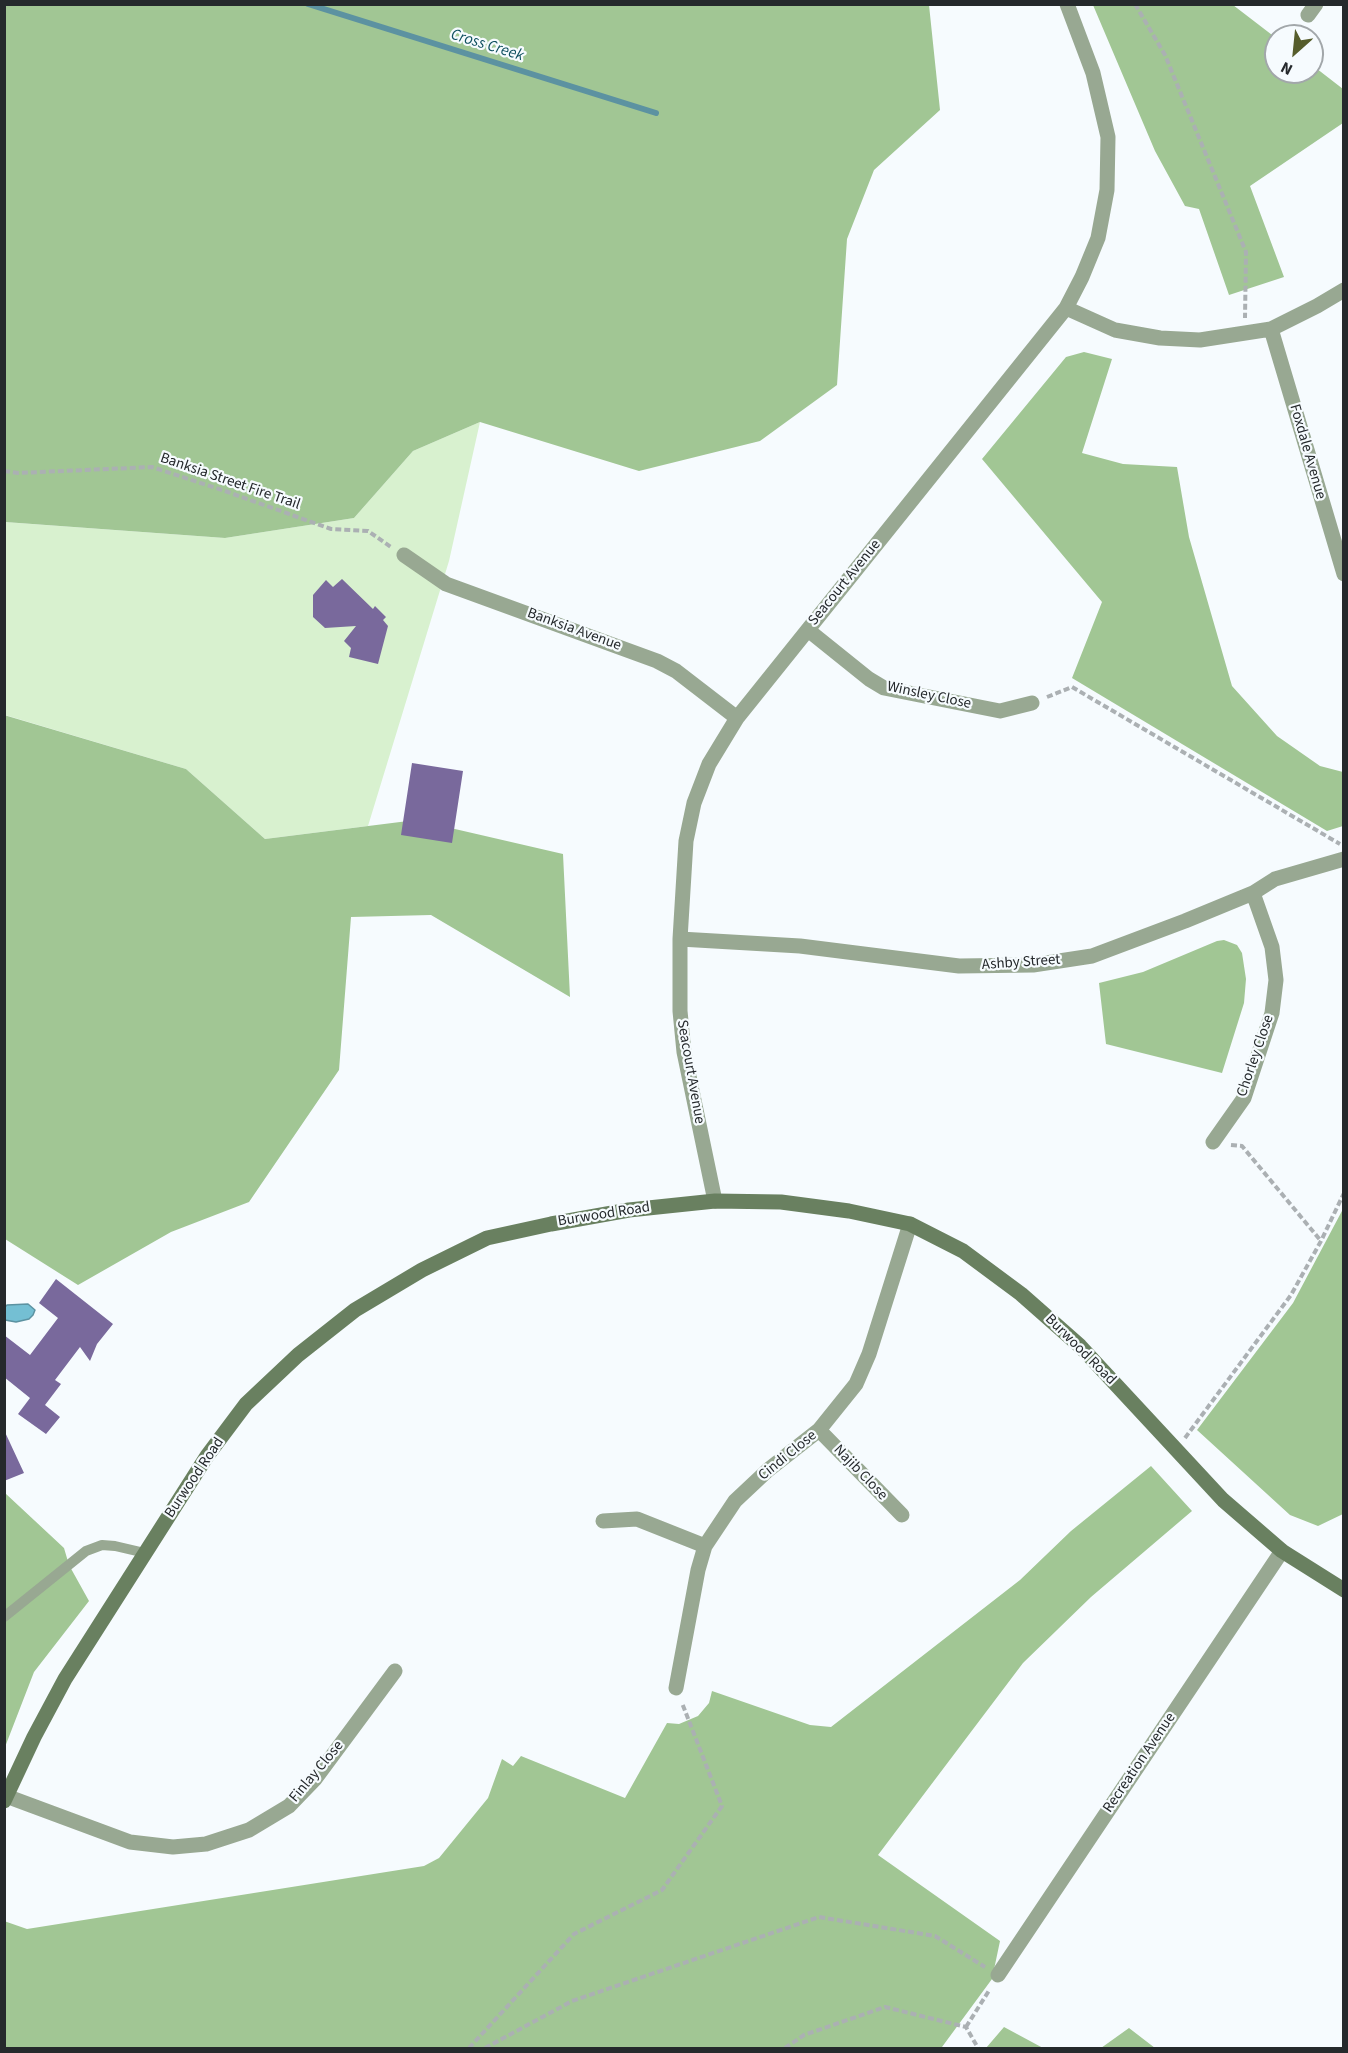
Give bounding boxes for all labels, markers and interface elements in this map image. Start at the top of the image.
north arrow [1264,24,1324,84]
water label: Cross Creek [448,26,526,66]
text: N [1277,56,1296,80]
street label: Foxdale Avenue [1285,402,1329,502]
street label: Banksia Street Fire Trail [158,450,302,514]
street label: Seacourt Avenue [805,536,885,630]
street label: Banksia Avenue [525,605,623,655]
street label: Winsley Close [885,678,973,714]
street label: Ashby Street [981,951,1061,975]
street label: Chorley Close [1234,1013,1278,1099]
street label: Seacourt Avenue [672,1019,708,1125]
street label: Burwood Road [557,1199,651,1231]
street label: Burwood Road [1041,1311,1119,1389]
street label: Cindi Close [755,1427,821,1485]
street label: Burwood Road [162,1434,228,1522]
street label: Najib Close [829,1442,891,1504]
street label: Recreation Avenue [1100,1710,1180,1816]
street label: Finlay Close [286,1738,348,1806]

